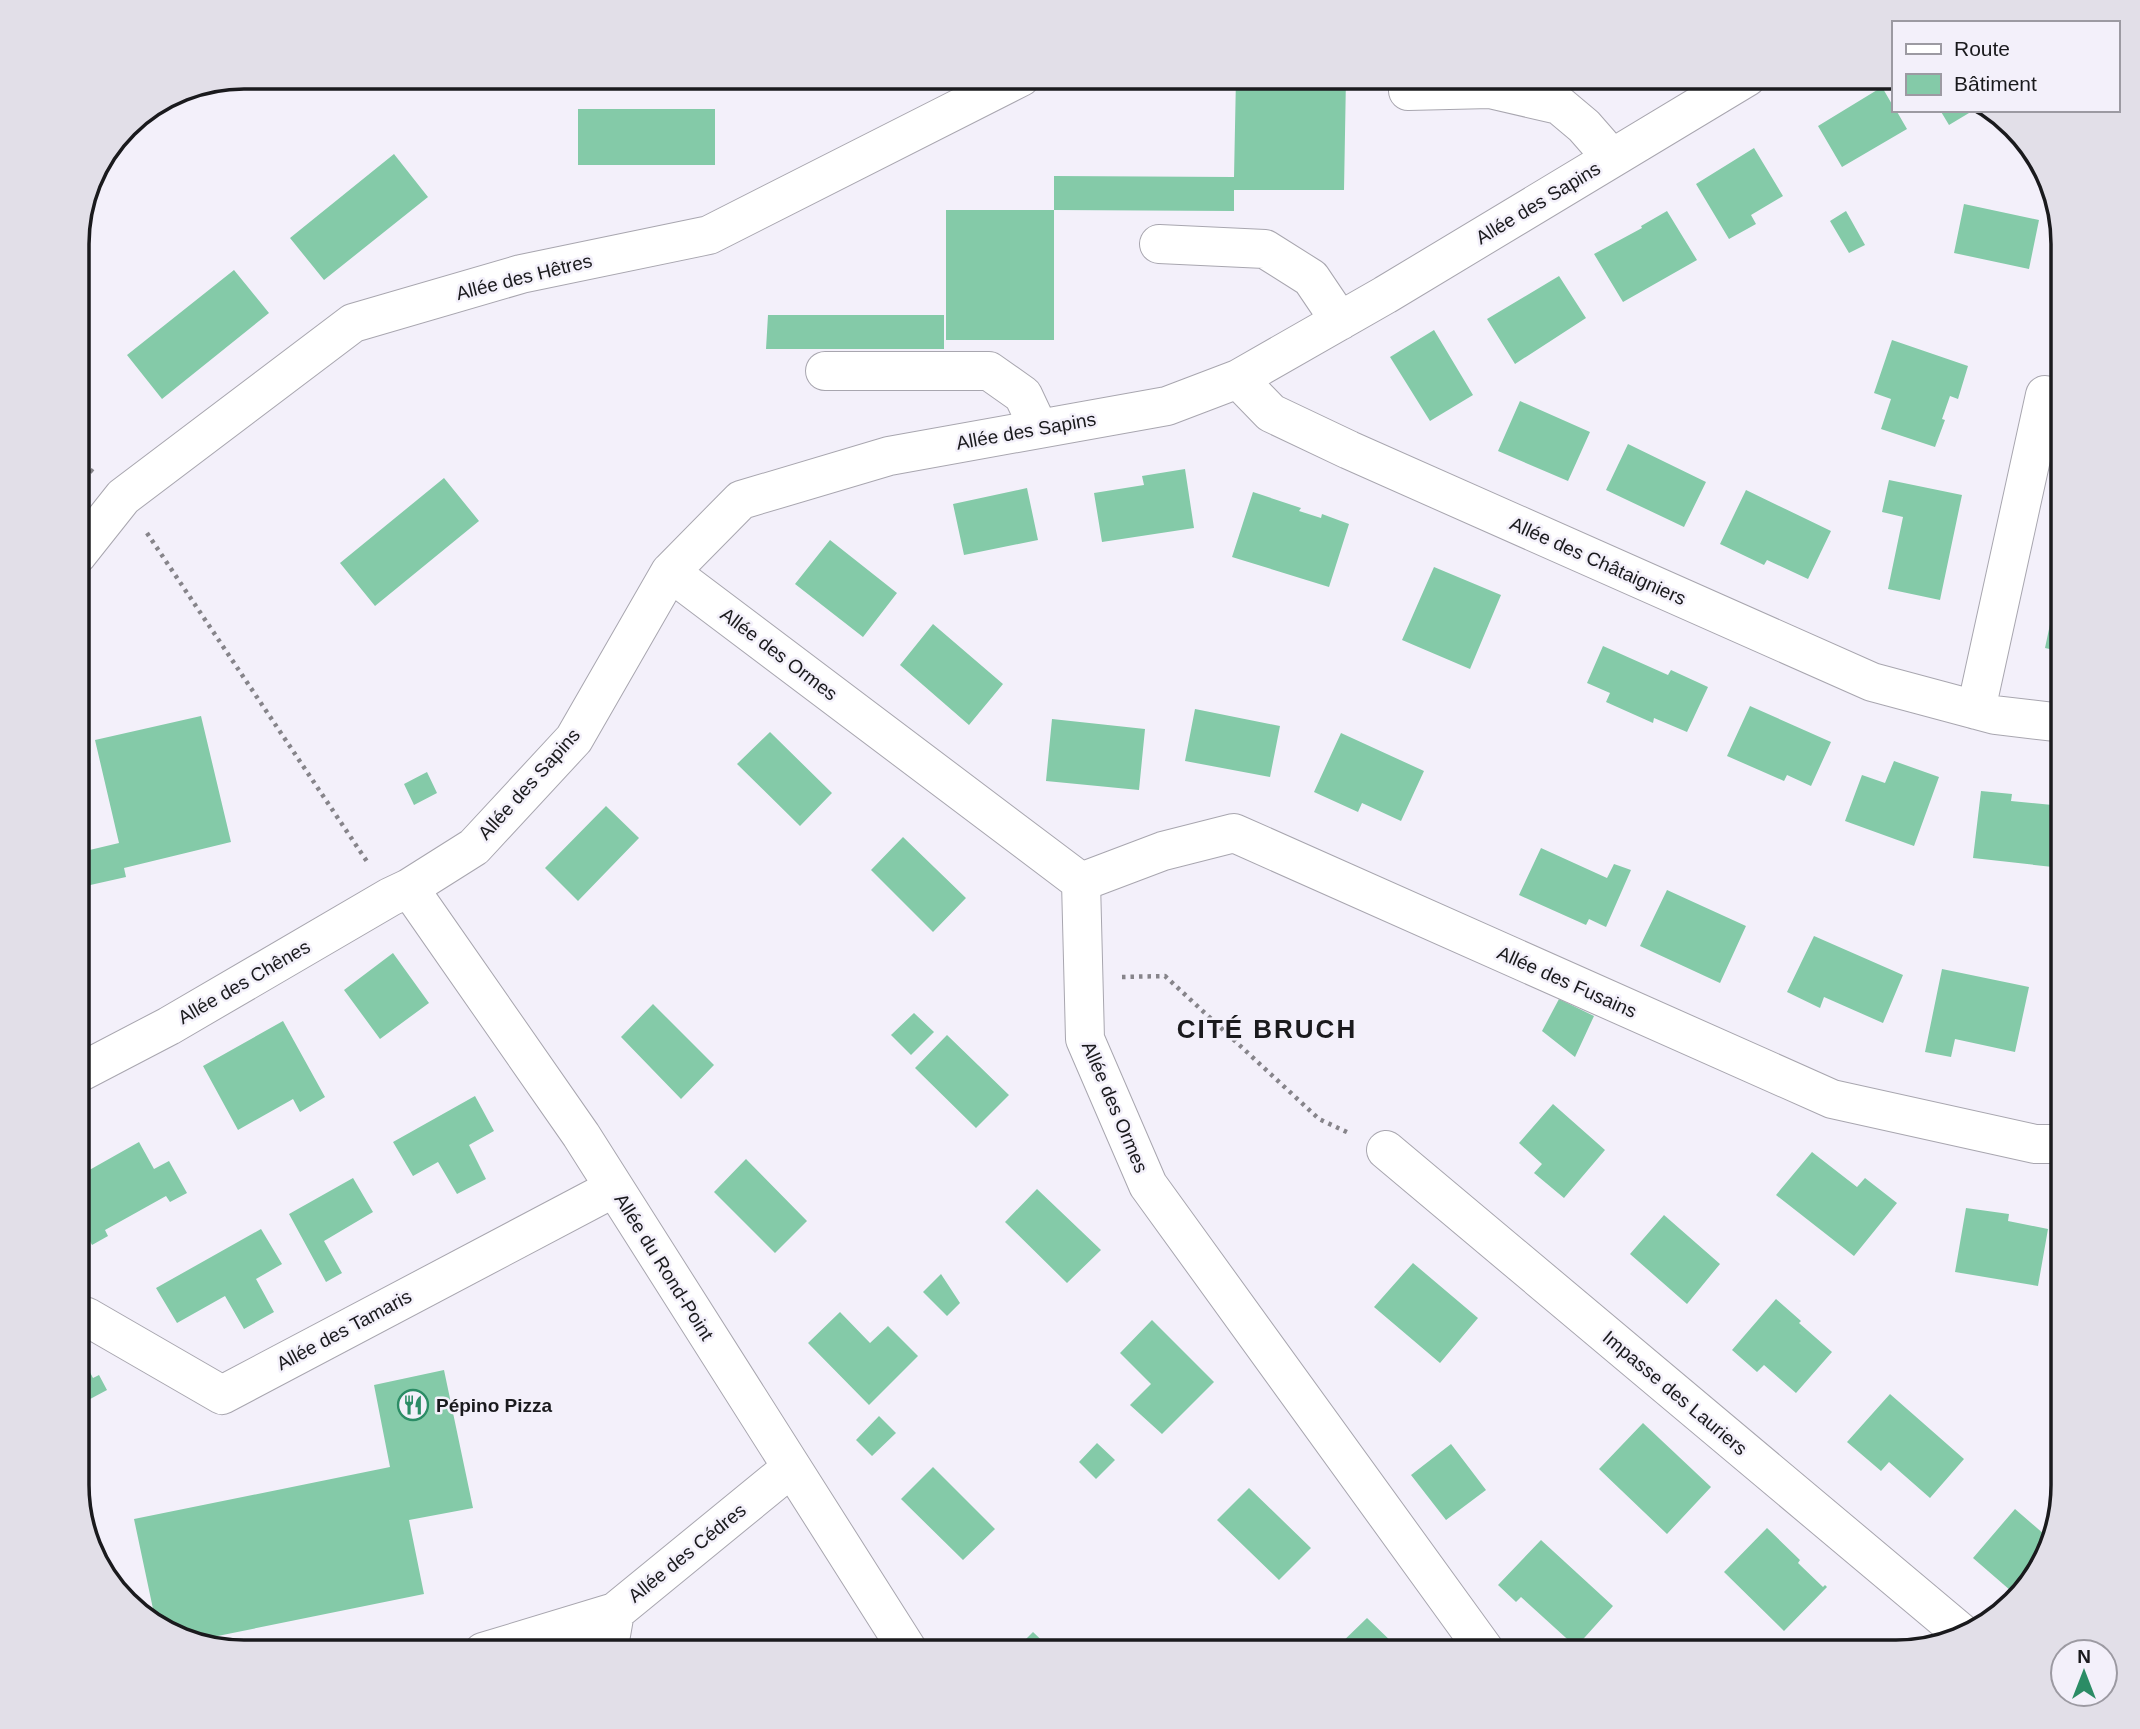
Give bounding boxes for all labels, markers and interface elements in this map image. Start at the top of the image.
legend [1892,21,2119,112]
text: Route [1954,37,2010,60]
text: Bâtiment [1954,72,2037,95]
street label: Allée des Sapins [1472,158,1604,248]
street label: Allée des Hêtres [454,250,594,304]
street label: Allée des Sapins [954,408,1098,454]
street label: Allée des Châtaigniers [1507,513,1689,609]
street label: Allée des Ormes [717,603,841,705]
street label: Allée des Sapins [474,724,584,844]
street label: Allée des Chênes [174,936,314,1028]
street label: Allée des Fusains [1494,942,1640,1022]
district label: CITÉ BRUCH [1177,1014,1357,1044]
street label: Allée des Ormes [1078,1038,1152,1176]
street label: Allée du Rond-Point [610,1190,718,1345]
street label: Allée des Tamaris [273,1286,415,1374]
street label: Impasse des Lauriers [1599,1327,1751,1459]
restaurant icon: Pépino Pizza [396,1388,430,1422]
place label: Pépino Pizza [436,1395,553,1416]
street label: Allée des Cédres [624,1499,750,1607]
north arrow [2049,1638,2119,1708]
text: N [2077,1646,2091,1667]

